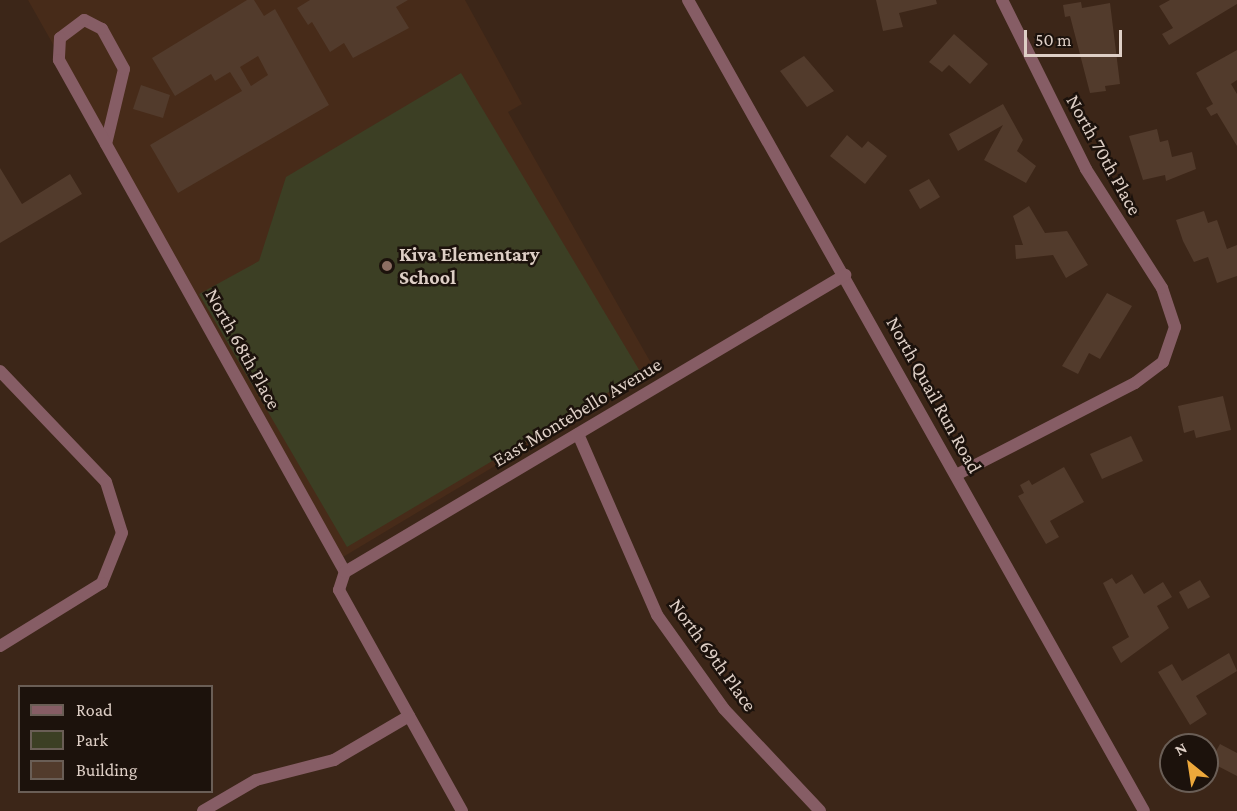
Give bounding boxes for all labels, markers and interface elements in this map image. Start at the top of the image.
scale bar [1027,18,1124,56]
text: 50 m [1035,30,1072,50]
street label: North 70th Place [1061,91,1147,219]
place label: Kiva Elementary School [399,243,540,290]
marker: Kiva Elementary School [380,259,394,273]
street label: North 68th Place [200,284,286,414]
street label: North Quail Run Road [881,313,987,477]
street label: East Montebello Avenue [488,352,666,472]
street label: North 69th Place [664,594,762,716]
legend [18,685,213,793]
text: Road [76,700,113,720]
text: Park [76,730,108,750]
north arrow [1159,733,1219,793]
text: N [1172,739,1190,759]
text: Building [76,760,137,780]

